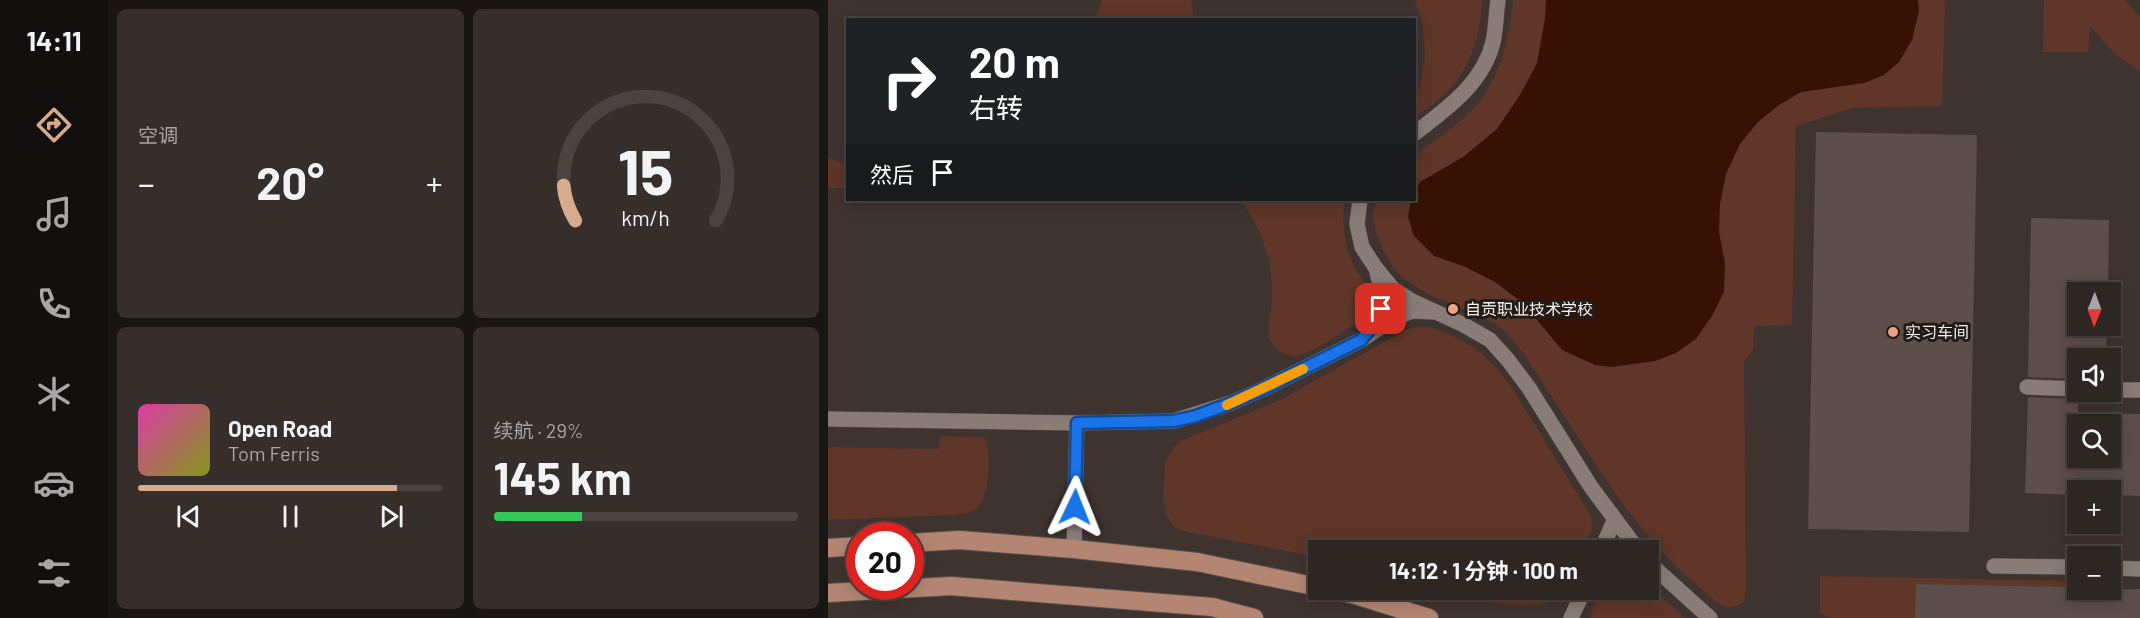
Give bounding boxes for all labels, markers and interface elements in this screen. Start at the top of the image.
text: 14:11 [26,24,82,56]
text: 20 m [969,36,1060,86]
icon: right [870,42,948,120]
text: 右转 [969,91,1023,123]
icon: directions [33,104,75,146]
text: 空调 [138,123,178,147]
text: 15 [618,133,674,207]
text: 20° [256,155,324,209]
icon: arrive [926,156,959,189]
text: 然后 [870,161,914,187]
text: − [138,163,155,203]
text: + [426,163,443,203]
icon: music [33,193,75,235]
text: km/h [621,205,670,230]
north arrow [2067,282,2121,336]
map controls [2067,282,2121,600]
icon: phone [33,283,75,325]
pin [1355,283,1406,334]
icon: arrive [1364,292,1397,325]
place label: 自贡职业技术学校 [1465,299,1593,318]
marker: 自贡职业技术学校 [1446,302,1460,316]
place label: 实习车间 [1905,322,1969,341]
marker: 实习车间 [1886,325,1900,339]
button: sound [2067,348,2121,402]
icon: climate [33,373,75,415]
button: search [2067,414,2121,468]
text: Open Road [228,415,332,441]
text: 续航 · 29% [494,418,584,442]
text: Tom Ferris [228,441,320,465]
text: 145 km [494,450,631,504]
icon: car [33,462,75,504]
position arrow [1043,475,1107,539]
button: + [2067,480,2121,534]
icon: previous [172,500,205,533]
icon: pause [274,500,307,533]
icon: next [375,500,408,533]
speed limit sign: 20 [846,522,924,600]
button: − [2067,546,2121,600]
icon: filters [33,552,75,594]
text: 14:12 · 1 分钟 · 100 m [1389,557,1578,583]

